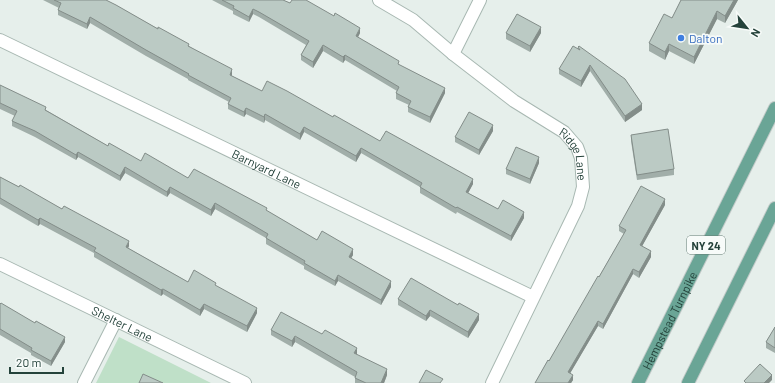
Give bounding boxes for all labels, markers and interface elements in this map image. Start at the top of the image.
north arrow [727,8,767,48]
text: N [749,27,764,40]
place label: Dalton [689,31,722,45]
marker: Dalton [676,33,686,43]
street label: Ridge Lane [557,124,590,181]
street label: Barnyard Lane [230,146,303,191]
road number: NY 24 [687,236,725,254]
street label: Hempstead Turnpike [639,269,699,372]
street label: Shelter Lane [90,303,155,344]
scale bar [10,349,63,375]
text: 20 m [16,355,42,369]

